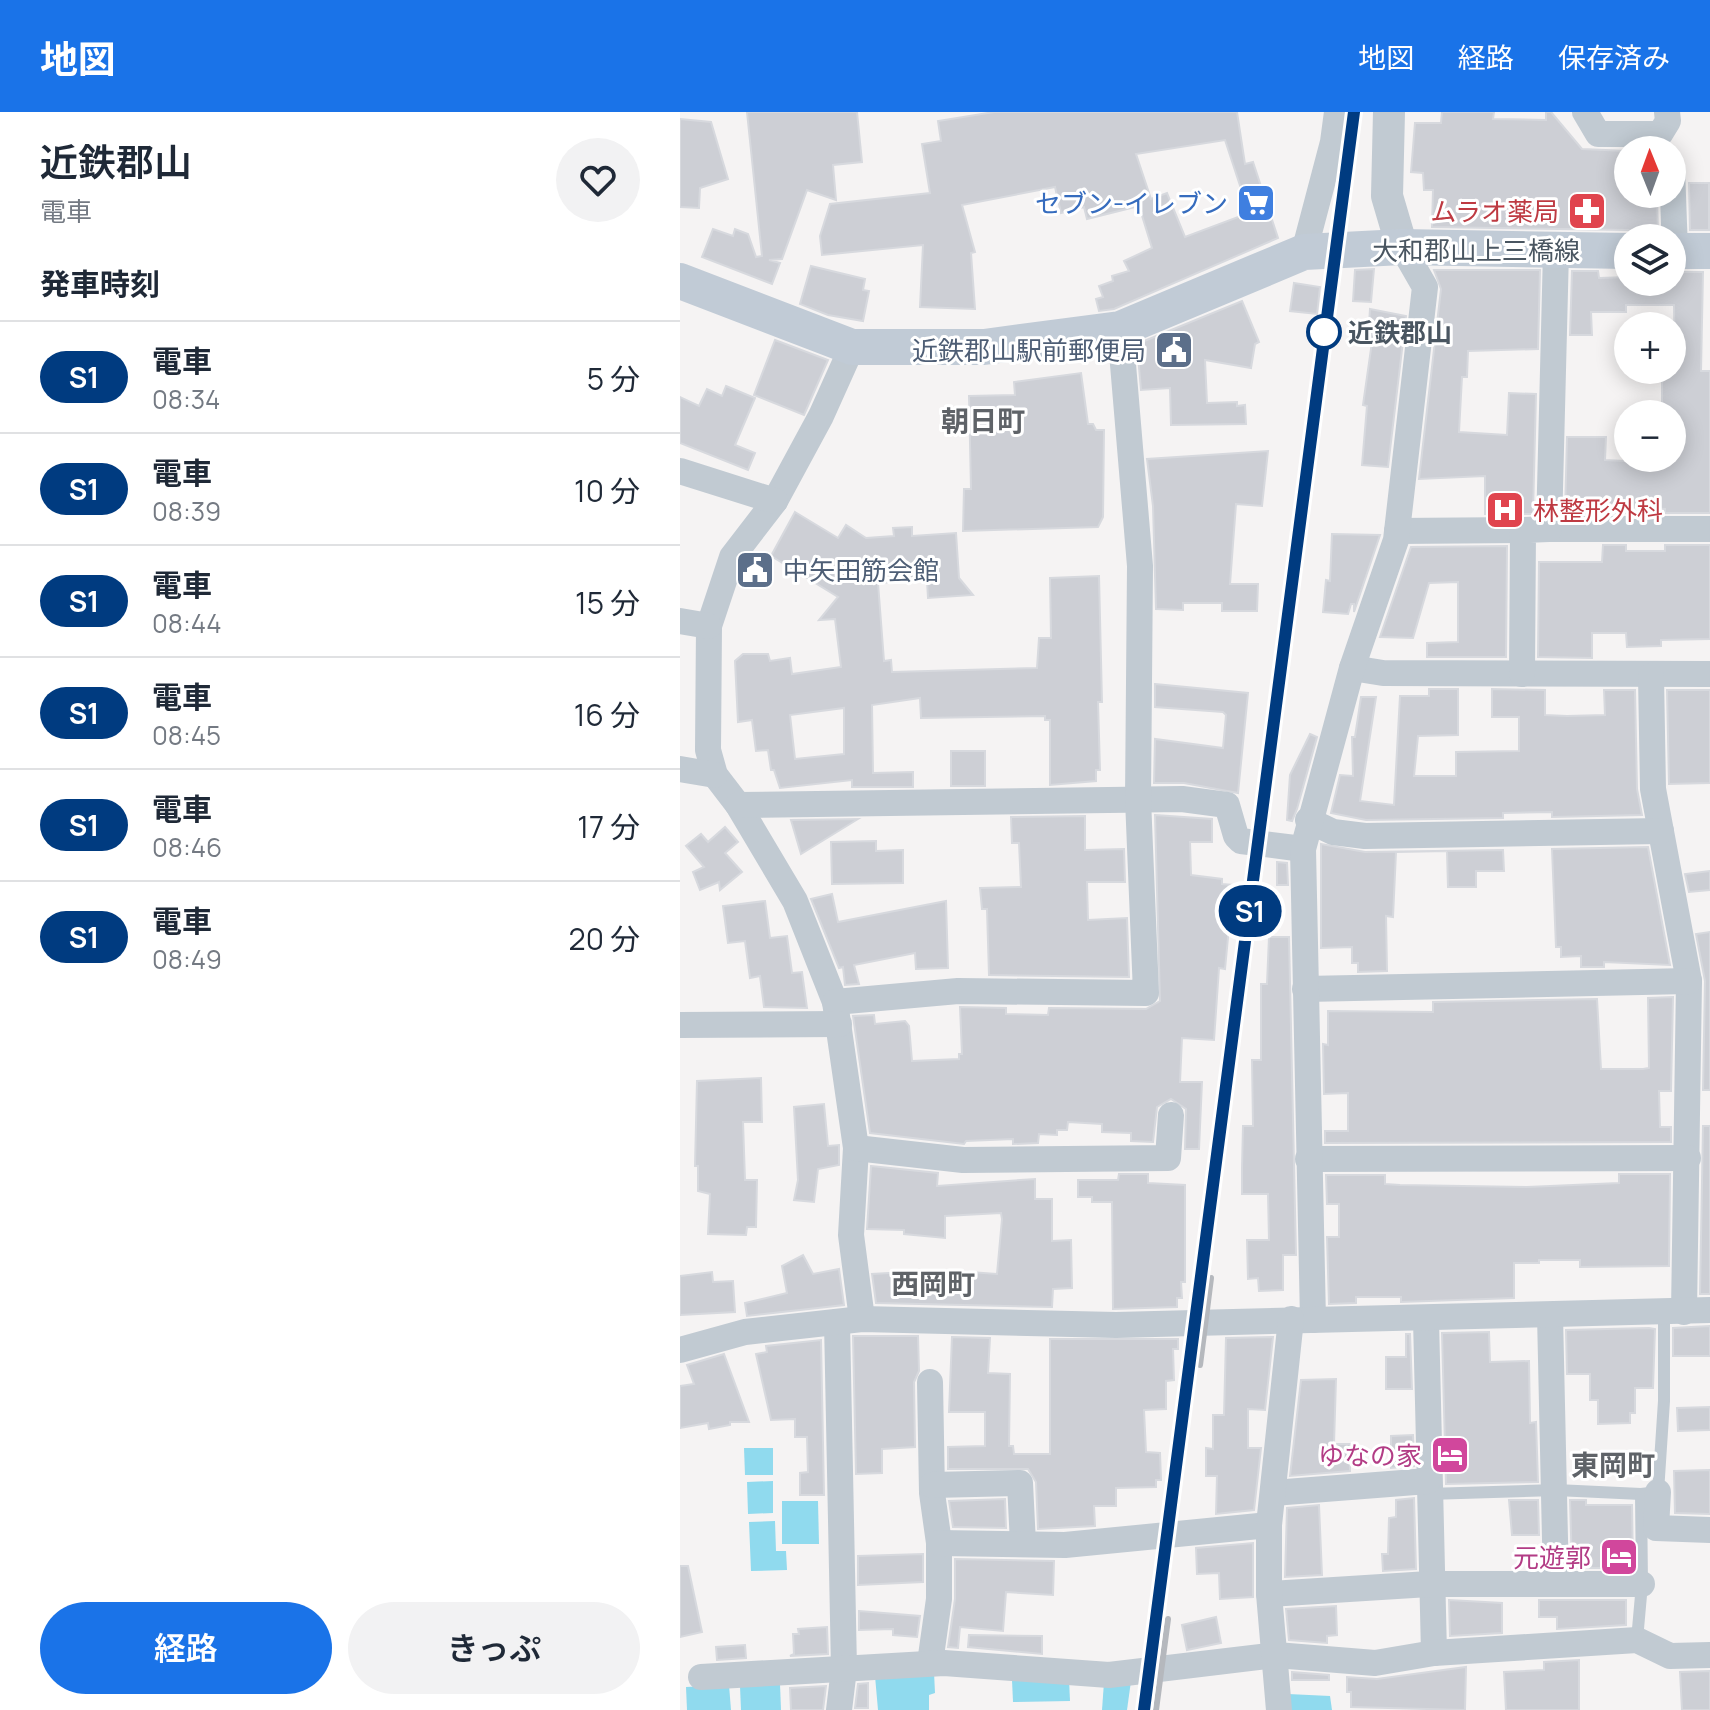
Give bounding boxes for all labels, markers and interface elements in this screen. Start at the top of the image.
text: 地図 [40,32,116,84]
text: 地図 [1358,38,1414,76]
text: 経路 [1458,38,1514,76]
text: 保存済み [1558,38,1670,76]
text: 近鉄郡山 [40,135,192,187]
north arrow [1614,136,1686,208]
map controls [1614,136,1686,472]
button: heart [556,138,640,222]
supermarket icon: セブン-イレブン [1235,182,1277,224]
place label: セブン-イレブン [1035,185,1228,221]
pharmacy icon: ムラオ薬局 [1566,190,1608,232]
text: 電車 [40,193,92,229]
place label: ムラオ薬局 [1430,193,1559,229]
button: layers [1614,224,1686,296]
street label: 大和郡山上三橋線 [1372,232,1580,268]
text: 発車時刻 [40,263,160,304]
button: + [1614,312,1686,384]
place label: 近鉄郡山 [1348,314,1452,350]
marker: 近鉄郡山 [1307,315,1341,349]
public building icon: 近鉄郡山駅前郵便局 [1153,329,1195,371]
place label: 近鉄郡山駅前郵便局 [912,332,1146,368]
text: 電車 [152,340,212,381]
text: S1 [69,358,99,396]
text: 5 分 [587,358,640,399]
text: 08:34 [152,381,220,417]
button: − [1614,400,1686,472]
district label: 朝日町 [941,401,1025,439]
text: 電車 [152,452,212,493]
text: S1 [69,470,99,508]
text: 10 分 [574,470,640,511]
hospital icon: 林整形外科 [1484,489,1526,531]
place label: 林整形外科 [1533,492,1663,528]
text: 08:39 [152,493,221,529]
public building icon: 中矢田筋会館 [734,549,776,591]
place label: 中矢田筋会館 [783,552,939,588]
text: 電車 [152,564,212,605]
text: S1 [69,582,99,620]
text: 15 分 [575,582,640,623]
text: 08:44 [152,605,222,641]
text: 電車 [152,676,212,717]
text: S1 [69,694,99,732]
text: 16 分 [574,694,640,735]
text: 08:45 [152,717,221,753]
text: 電車 [152,788,212,829]
text: S1 [69,806,99,844]
text: 17 分 [577,806,640,847]
text: 08:46 [152,829,222,865]
line badge: S1 [1214,885,1286,937]
text: S1 [1235,892,1265,930]
text: 電車 [152,900,212,941]
text: S1 [69,918,99,956]
text: 20 分 [569,918,640,959]
text: 08:49 [152,941,222,977]
district label: 西岡町 [891,1264,975,1302]
hotel icon: ゆなの家 [1429,1434,1471,1476]
place label: ゆなの家 [1318,1437,1422,1473]
district label: 東岡町 [1571,1445,1655,1483]
hotel icon: 元遊郭 [1598,1536,1640,1578]
place label: 元遊郭 [1513,1539,1591,1575]
button: 経路 [40,1602,332,1694]
button: きっぷ [348,1602,640,1694]

